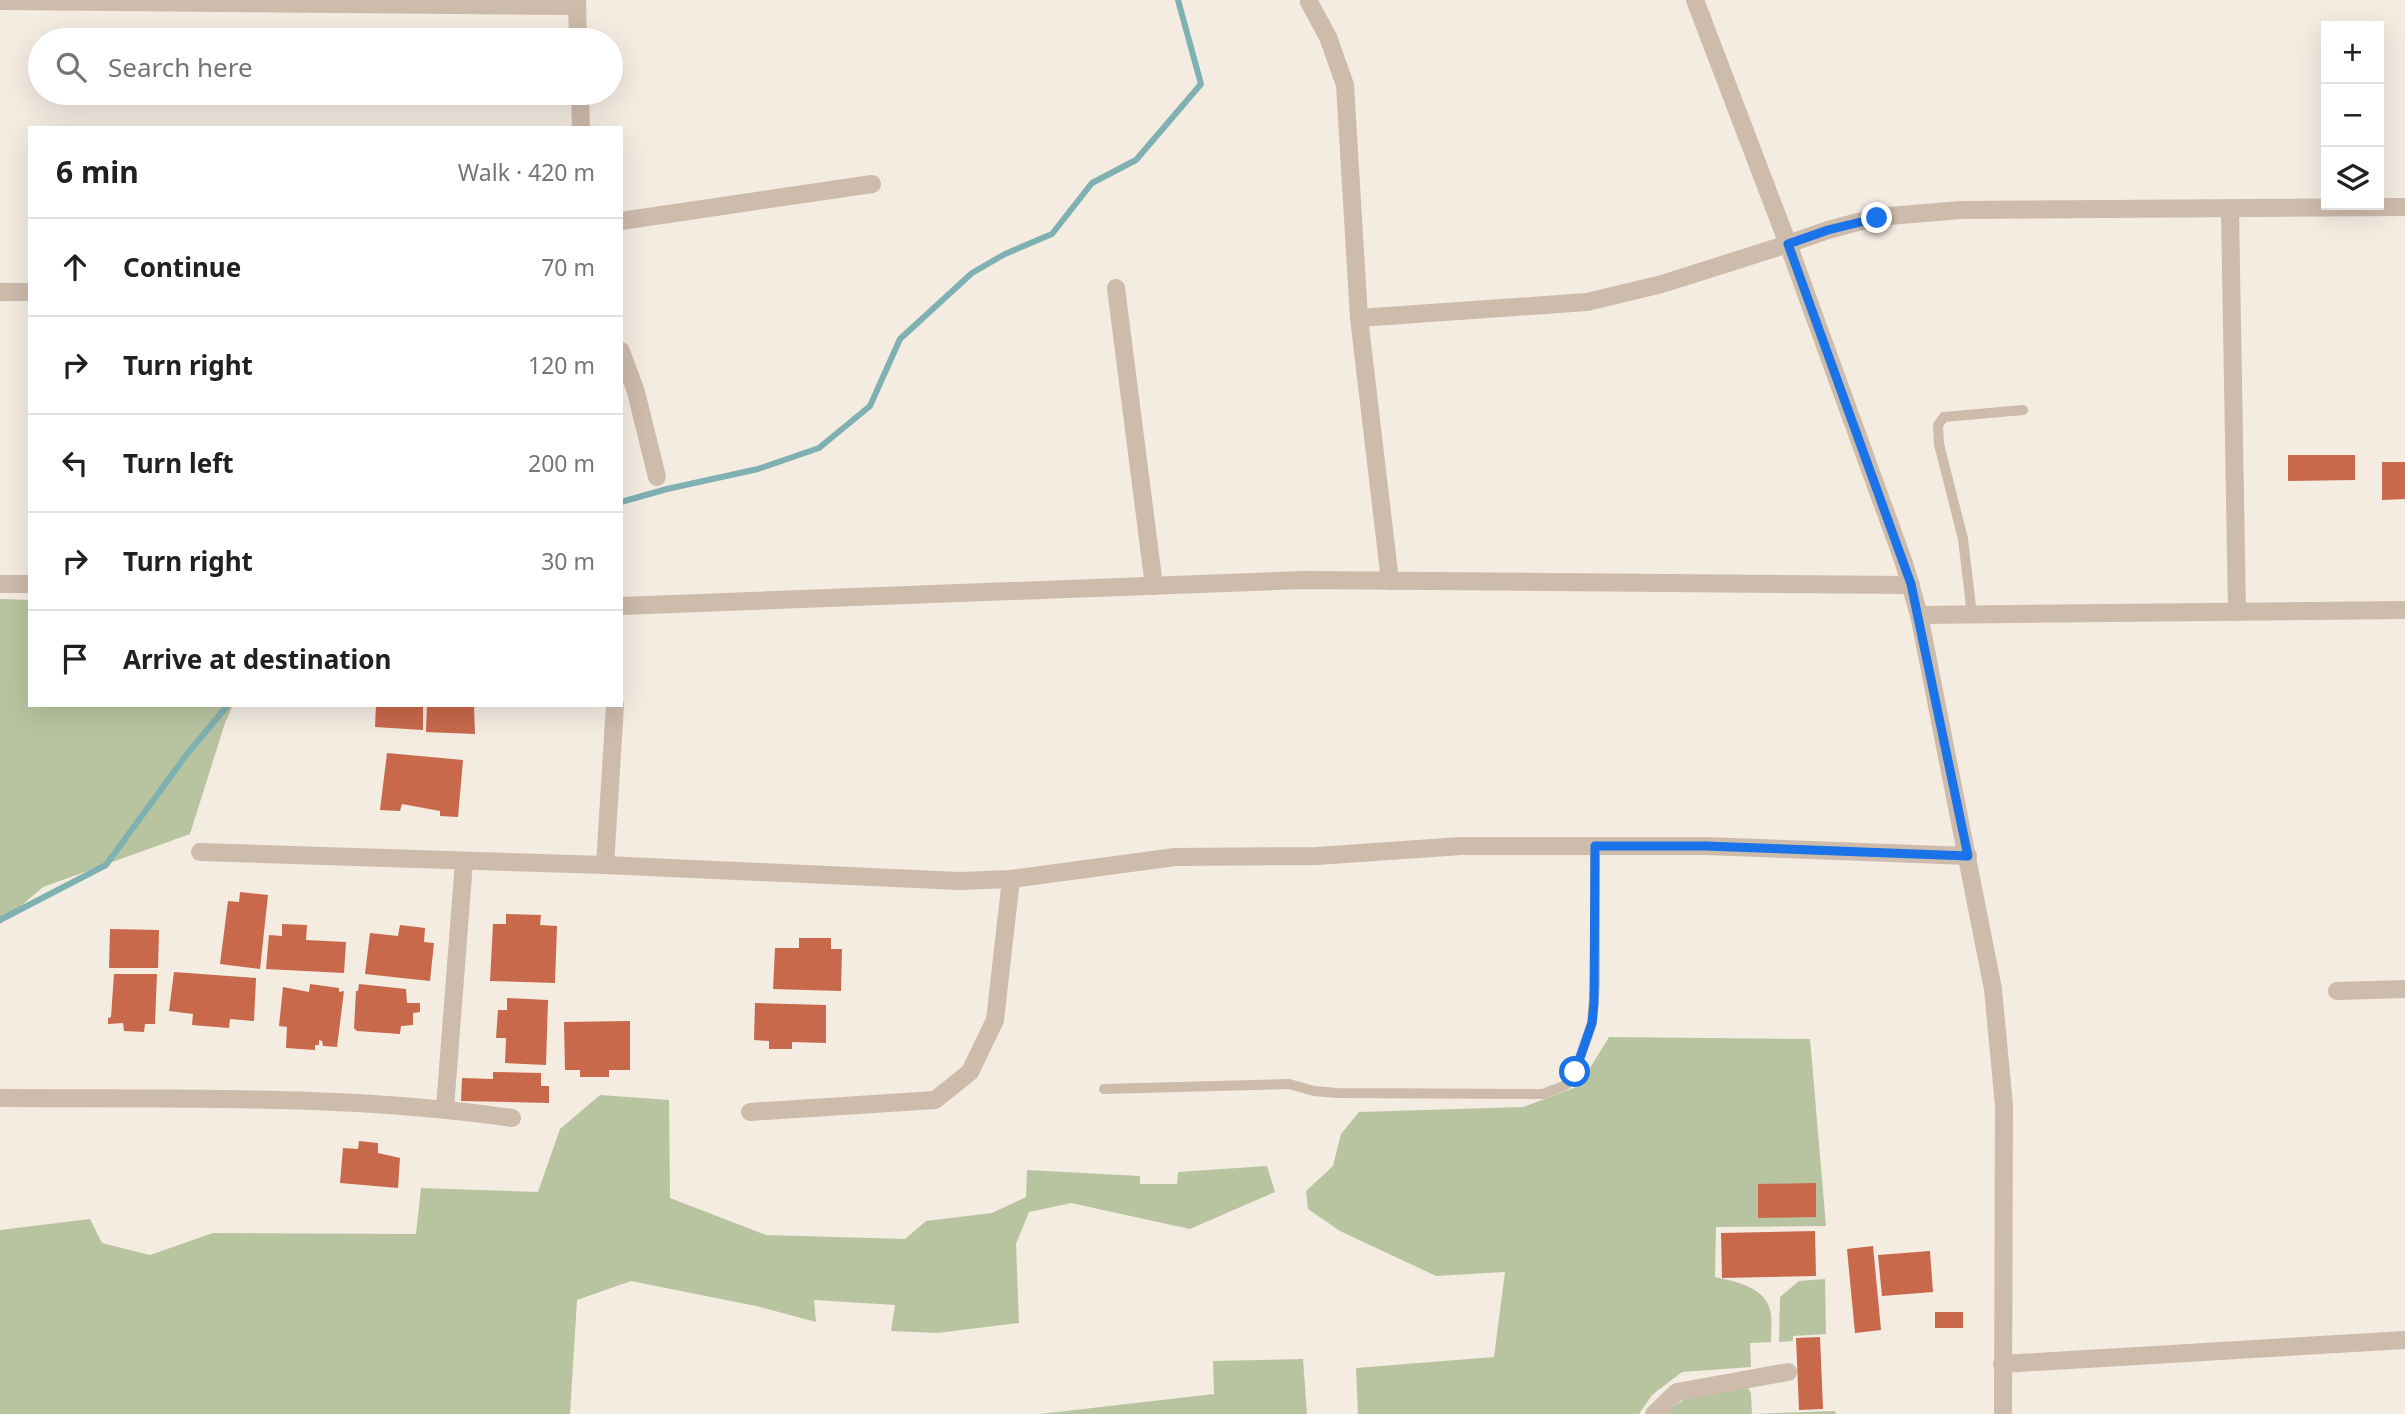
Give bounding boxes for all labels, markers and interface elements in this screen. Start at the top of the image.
map controls [2321,21,2384,210]
button: + [2321,21,2384,84]
search box [28,28,623,105]
icon: search [52,48,90,86]
text: Search here [108,49,253,85]
button: − [2321,84,2384,147]
button: layers [2321,147,2384,210]
text: 6 min [56,151,139,192]
text: Walk · 420 m [458,156,595,188]
route end [1861,202,1892,233]
icon: ahead [56,248,94,286]
text: Continue [123,249,241,285]
text: 70 m [541,251,595,283]
icon: right [56,346,94,384]
text: Turn right [123,347,253,383]
text: 120 m [528,349,595,381]
icon: left [56,444,94,482]
text: Turn left [123,445,234,481]
text: 200 m [528,447,595,479]
icon: right [56,542,94,580]
text: Turn right [123,543,253,579]
text: 30 m [541,545,595,577]
icon: arrive [56,640,94,678]
text: Arrive at destination [123,641,392,677]
route start [1559,1056,1590,1087]

